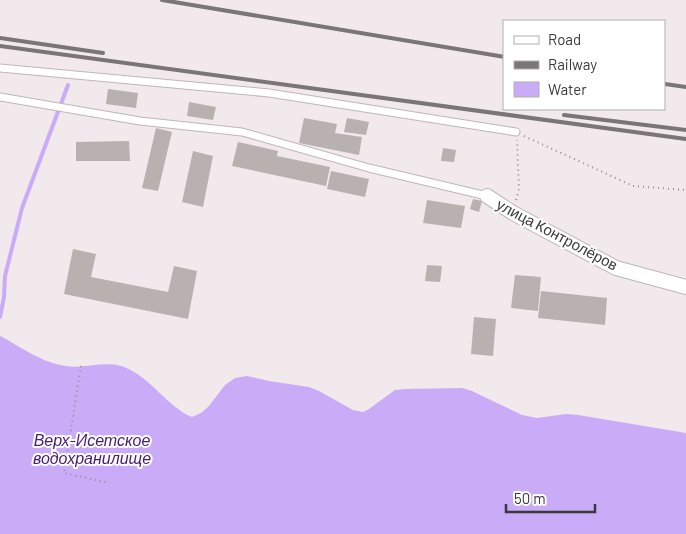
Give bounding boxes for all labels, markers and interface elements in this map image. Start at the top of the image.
legend [503,20,666,110]
text: Road [548,30,581,48]
text: Railway [548,55,597,73]
text: Water [548,80,587,98]
street label: улица Контролёров [494,195,621,274]
water label: Верх-Исетское водохранилище [33,430,151,467]
scale bar [506,482,595,514]
text: 50 m [514,489,546,507]

